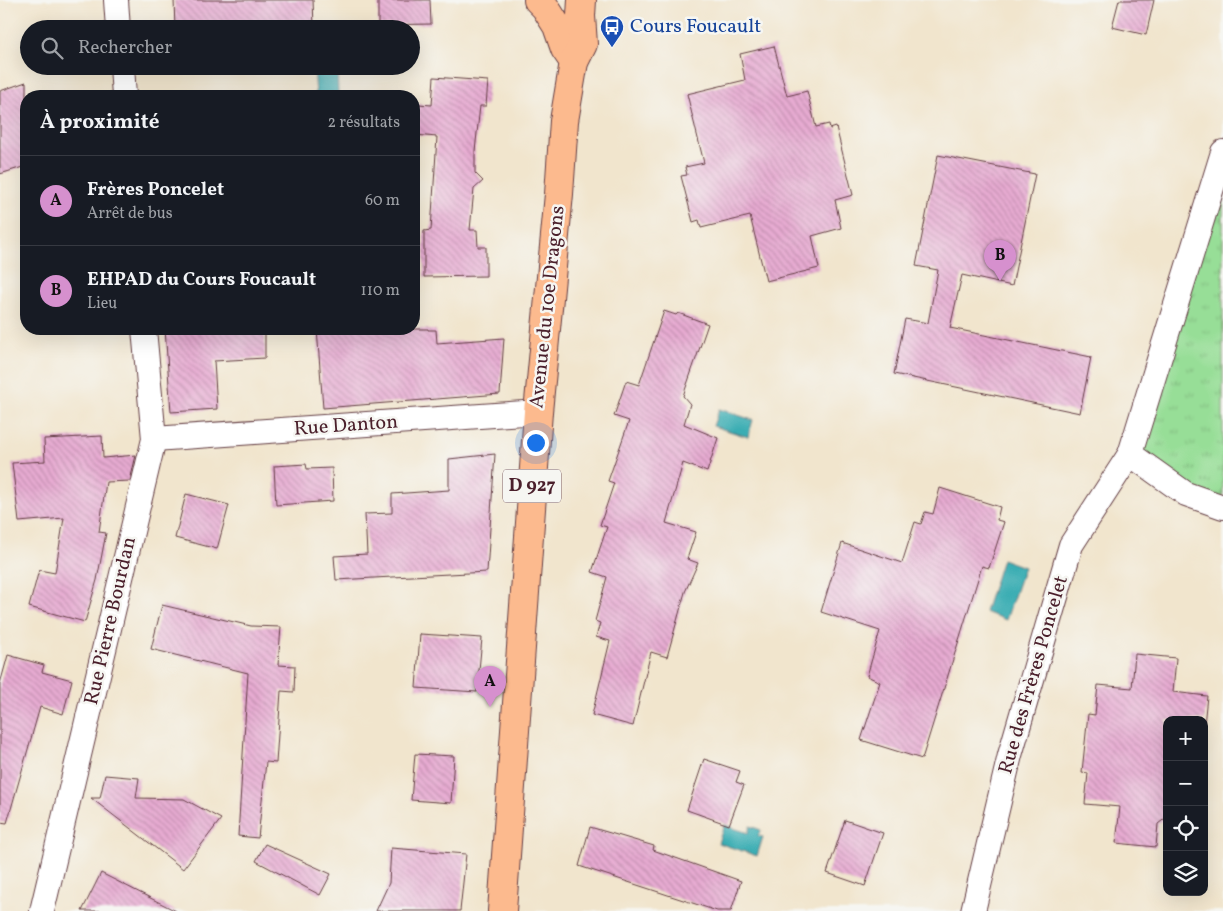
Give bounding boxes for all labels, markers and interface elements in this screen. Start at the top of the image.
place label: Cours Foucault [630,13,761,41]
bus stop icon: Cours Foucault [599,14,625,48]
search box [20,20,420,75]
icon: search [38,34,66,62]
text: Rechercher [78,35,172,61]
text: À proximité [40,108,159,137]
text: 2 résultats [327,112,400,134]
text: Frères Poncelet [87,177,224,203]
text: A [50,190,62,212]
text: 60 m [365,190,400,212]
text: Arrêt de bus [87,203,173,225]
street label: Avenue du 10e Dragons [523,204,573,410]
pin: B [984,240,1016,281]
text: EHPAD du Cours Foucault [87,267,316,293]
text: B [51,280,61,302]
text: 110 m [361,280,400,302]
text: Lieu [87,293,117,315]
street label: Rue Danton [293,408,399,444]
your location [523,430,549,456]
road number: D 927 [503,470,561,502]
street label: Rue Pierre Bourdan [78,534,144,708]
street label: Rue des Frères Poncelet [992,572,1076,778]
pin: A [474,666,506,707]
map controls [1163,716,1208,896]
button: + [1163,716,1208,761]
button: − [1163,761,1208,806]
button: locate [1163,806,1208,851]
button: layers [1163,851,1208,896]

